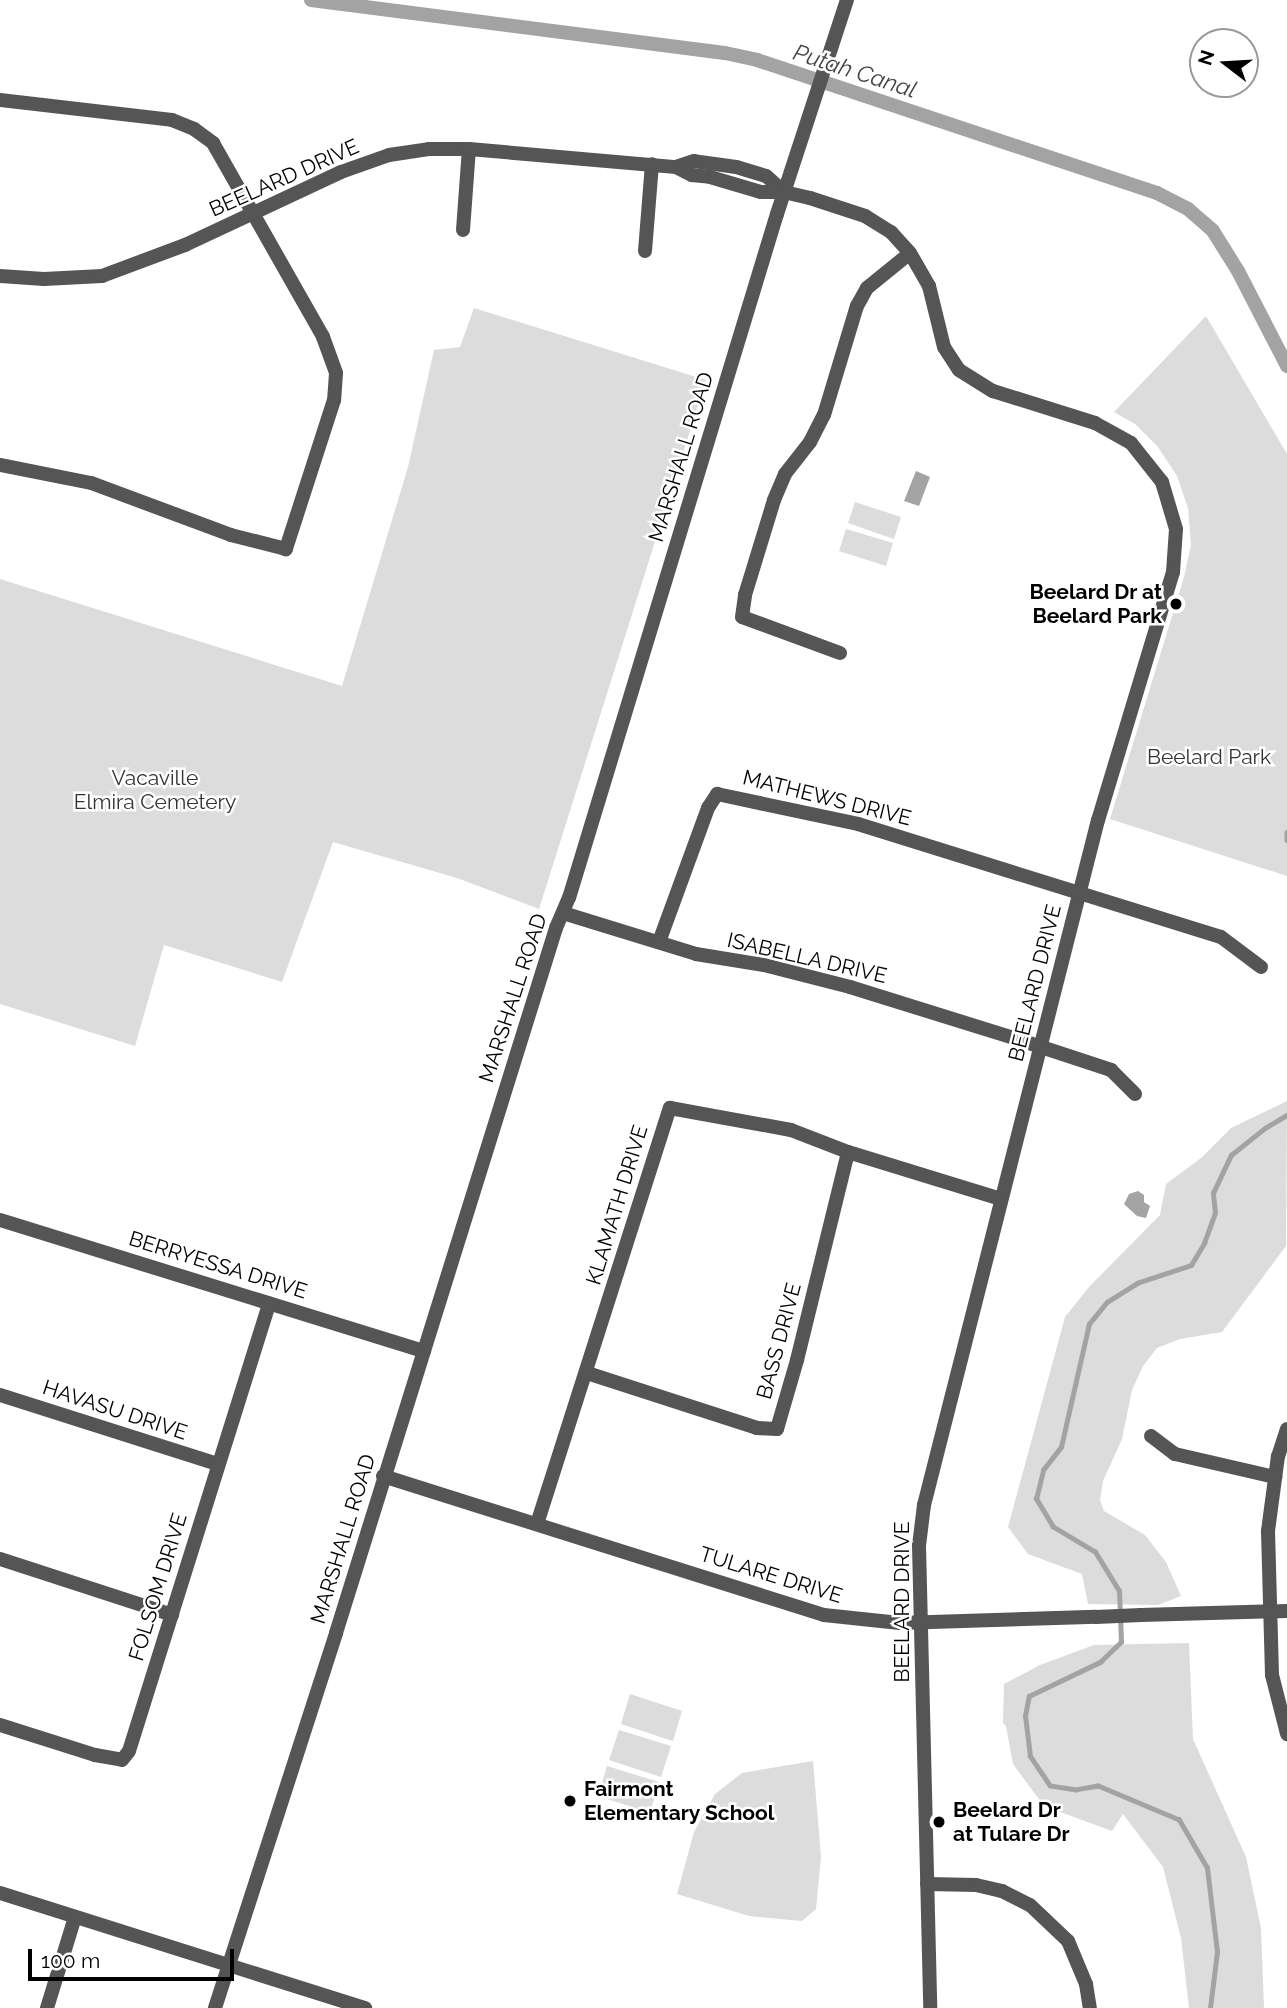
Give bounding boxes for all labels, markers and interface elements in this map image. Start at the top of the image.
north arrow [1189,28,1259,98]
water label: Putah Canal [790,38,920,104]
text: N [1193,47,1218,68]
street label: BEELARD DRIVE [205,134,363,222]
street label: MARSHALL ROAD [643,369,719,545]
place label: Beelard Dr at Beelard Park [1029,579,1162,629]
marker: Beelard Dr at Beelard Park [1168,596,1184,612]
park label: Beelard Park [1147,744,1271,770]
park label: Vacaville Elmira Cemetery [74,765,236,815]
street label: MATHEWS DRIVE [740,765,914,831]
street label: BEELARD DRIVE [1003,902,1067,1064]
street label: MARSHALL ROAD [474,910,552,1086]
street label: ISABELLA DRIVE [724,927,890,989]
street label: KLAMATH DRIVE [581,1122,653,1288]
street label: BERRYESSA DRIVE [126,1226,310,1304]
street label: BASS DRIVE [751,1280,807,1402]
street label: HAVASU DRIVE [40,1375,190,1445]
street label: MARSHALL ROAD [305,1451,381,1627]
street label: FOLSOM DRIVE [124,1510,192,1664]
street label: BEELARD DRIVE [889,1521,915,1683]
street label: TULARE DRIVE [697,1541,845,1609]
place label: Fairmont Elementary School [584,1776,775,1826]
marker: Fairmont Elementary School [562,1793,578,1809]
place label: Beelard Dr at Tulare Dr [953,1797,1070,1847]
marker: Beelard Dr at Tulare Dr [931,1814,947,1830]
scale bar [32,1934,238,1978]
text: 100 m [41,1948,100,1973]

